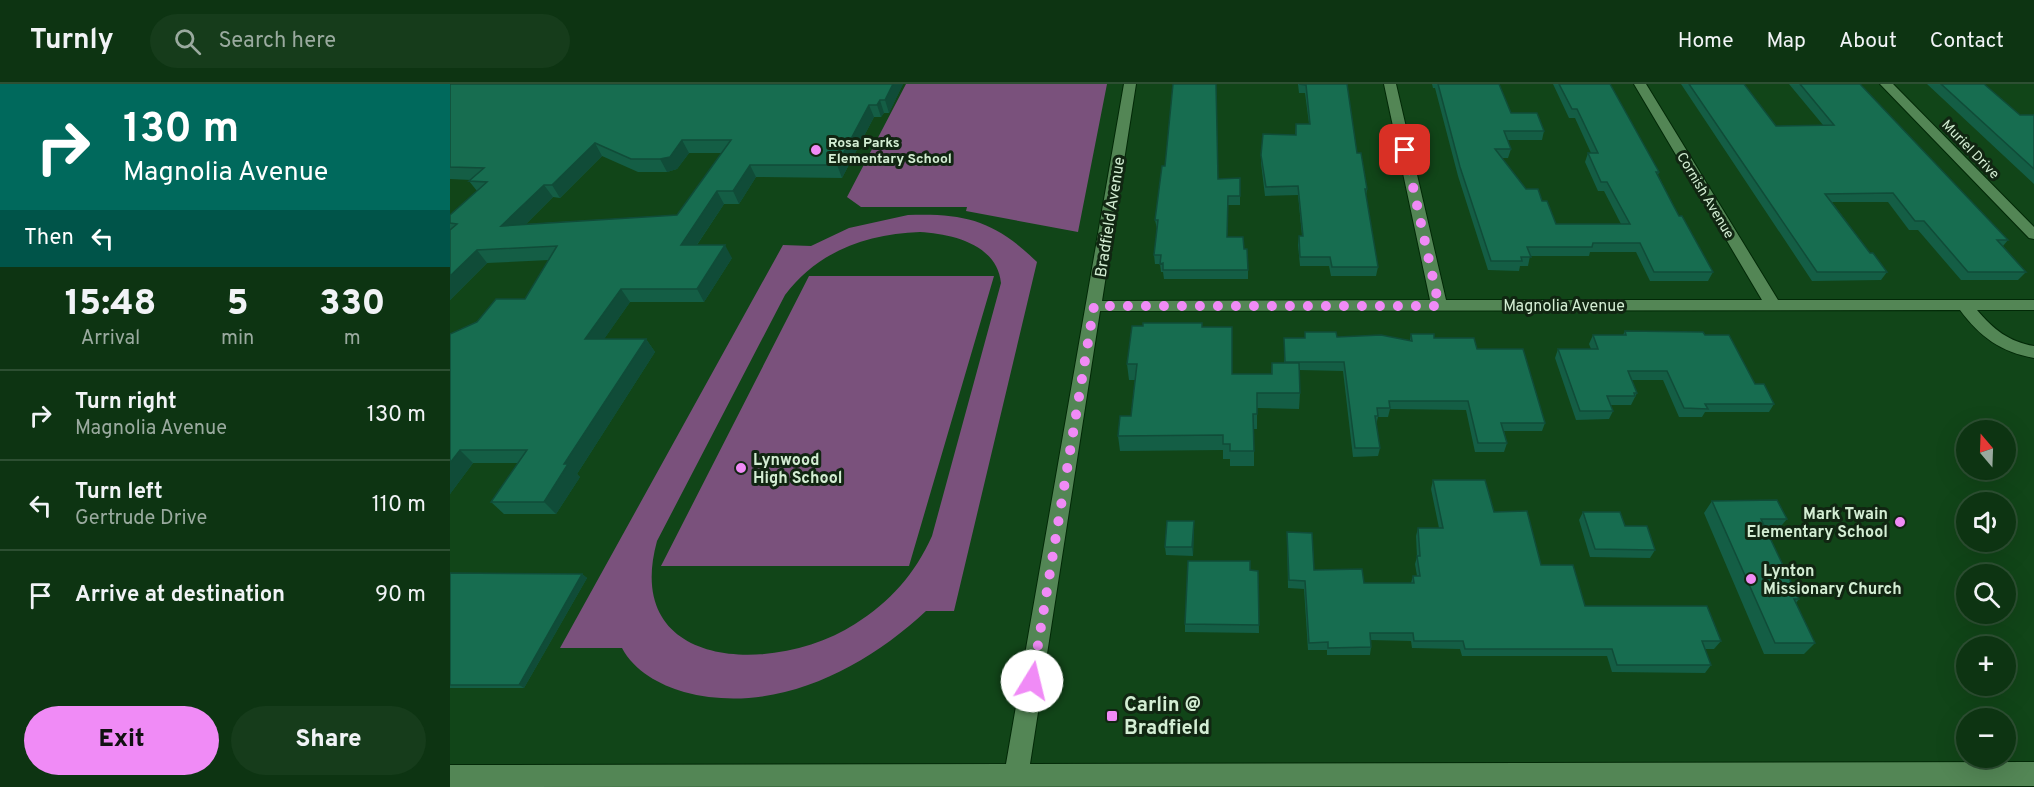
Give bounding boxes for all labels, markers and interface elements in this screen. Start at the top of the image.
search box [150,14,570,68]
text: Turnly [30,23,114,59]
icon: search [171,25,204,58]
text: Search here [219,28,336,55]
text: Home [1678,28,1734,55]
text: Map [1767,28,1806,55]
text: About [1839,28,1897,55]
text: Contact [1930,28,2004,55]
text: 130 m [123,104,239,157]
icon: right [24,108,102,186]
street label: Muriel Drive [1937,117,2002,183]
pin [1379,124,1430,175]
icon: arrive [1388,133,1421,166]
place label: Rosa Parks Elementary School [828,135,952,168]
marker: Rosa Parks Elementary School [809,143,823,157]
street label: Cornish Avenue [1672,150,1737,242]
text: Magnolia Avenue [123,156,328,190]
street label: Bradfield Avenue [1092,156,1130,279]
icon: left [86,222,119,255]
text: Then [24,225,74,252]
text: 15:48 [65,282,156,328]
text: 5 [227,282,249,328]
text: 330 [319,282,385,328]
street label: Magnolia Avenue [1503,297,1625,317]
text: Arrival [81,326,140,352]
text: min [221,326,254,352]
text: m [344,326,361,352]
text: Turn right [75,389,177,416]
icon: right [24,399,57,432]
text: 130 m [367,402,426,429]
text: Magnolia Avenue [75,416,227,442]
north arrow [1956,420,2016,480]
map controls [1956,420,2016,768]
place label: Lynwood High School [753,451,842,489]
marker: Lynwood High School [734,461,748,475]
text: Turn left [75,479,163,506]
icon: left [24,489,57,522]
text: 110 m [372,492,426,519]
button: sound [1956,492,2016,552]
place label: Mark Twain Elementary School [1746,505,1888,543]
text: Gertrude Drive [75,506,207,532]
marker: Mark Twain Elementary School [1893,515,1907,529]
place label: Lynton Missionary Church [1763,562,1902,600]
button: search [1956,564,2016,624]
marker: Lynton Missionary Church [1744,572,1758,586]
icon: arrive [24,579,57,612]
text: Arrive at destination [75,582,285,609]
text: 90 m [375,582,426,609]
button: + [1956,636,2016,696]
position arrow [1000,649,1064,713]
place label: Carlin @ Bradfield [1124,693,1210,742]
button: Exit [24,706,219,775]
button: Share [231,706,426,775]
button: − [1956,708,2016,768]
marker: Carlin @ Bradfield [1105,709,1119,723]

